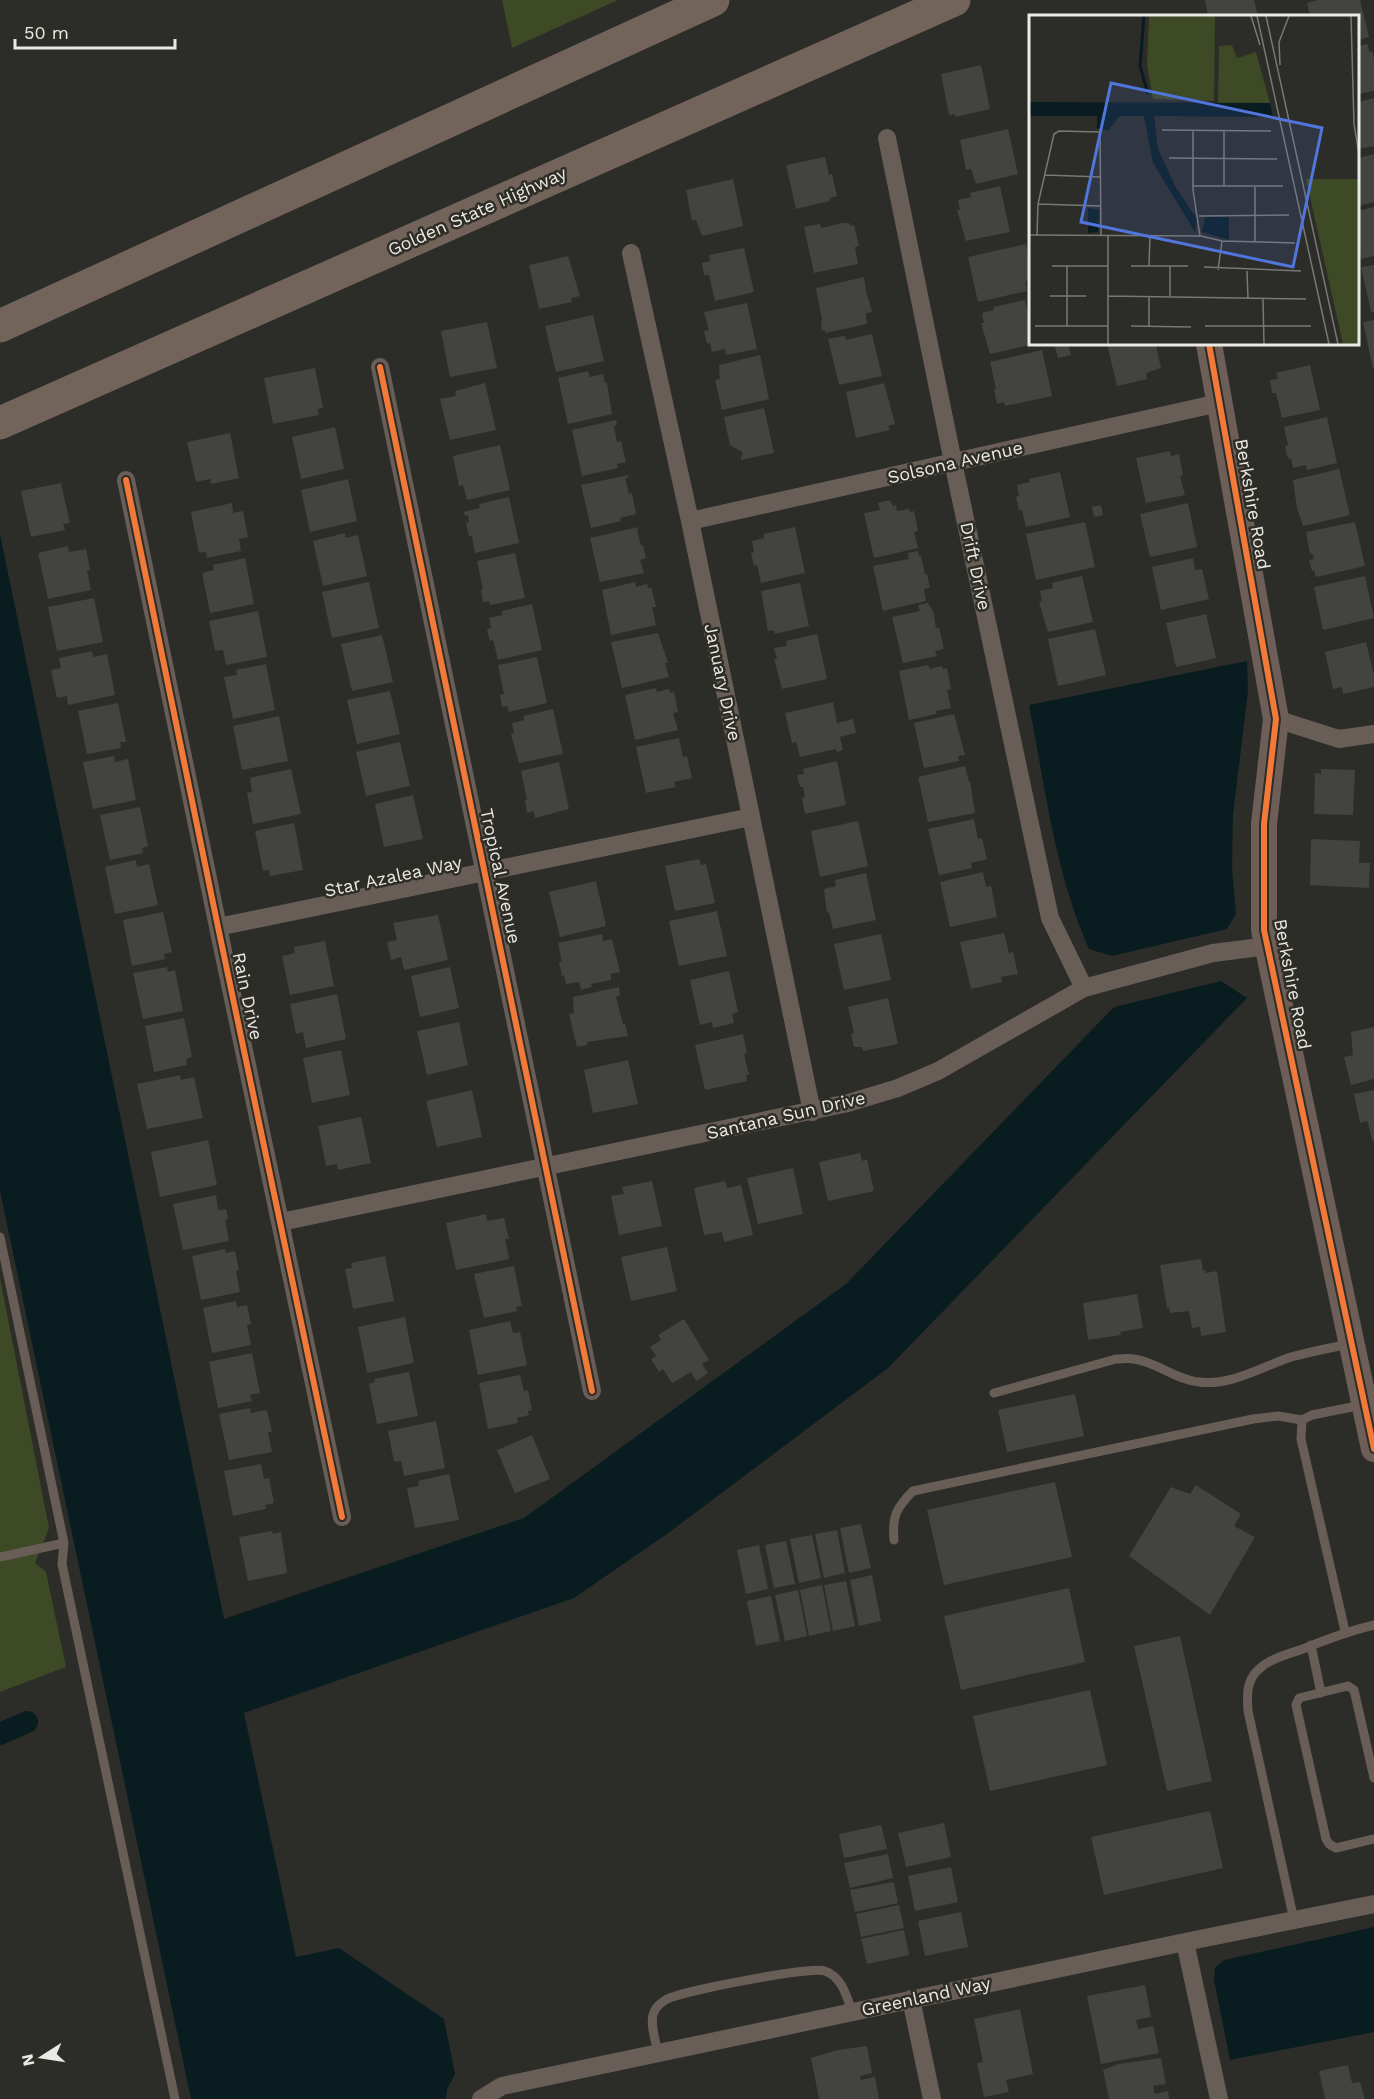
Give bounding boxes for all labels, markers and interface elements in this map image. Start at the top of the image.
scale bar [15,12,176,50]
inset map [1029,15,1359,345]
text: 50 m [24,22,69,43]
street label: Golden State Highway [384,162,570,260]
street label: Solsona Avenue [885,436,1025,488]
street label: Berkshire Road [1231,437,1275,571]
street label: Drift Drive [956,520,996,612]
street label: January Drive [700,621,746,743]
street label: Tropical Avenue [476,806,526,946]
street label: Star Azalea Way [322,851,464,901]
street label: Berkshire Road [1270,917,1316,1051]
street label: Rain Drive [228,950,268,1042]
street label: Santana Sun Drive [705,1087,867,1143]
street label: Greenland Way [860,1972,993,2020]
north arrow [12,2027,72,2087]
text: N [17,2052,38,2068]

